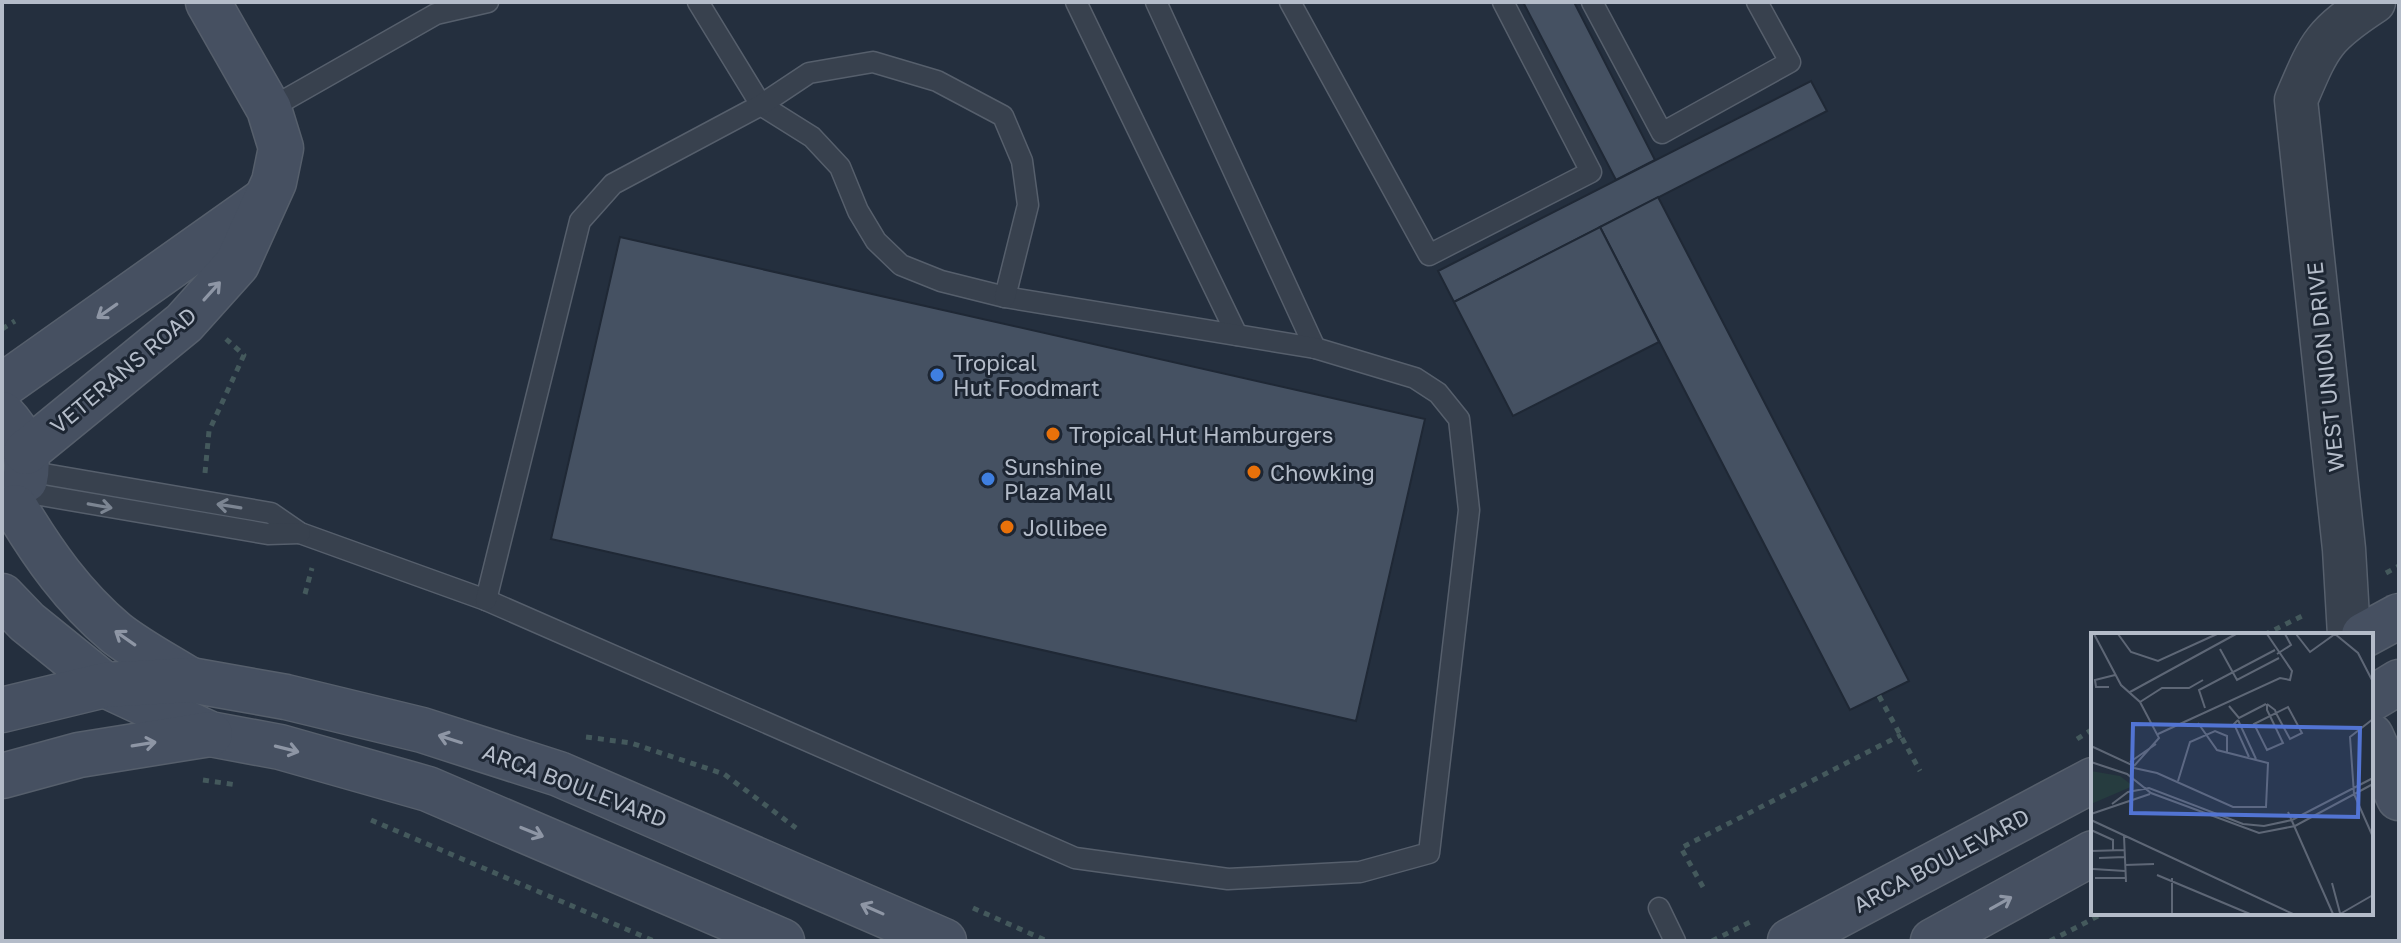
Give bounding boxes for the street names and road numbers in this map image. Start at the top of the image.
street label: WEST UNION DRIVE [2301,261,2349,473]
street label: VETERANS ROAD [44,301,202,439]
street label: ARCA BOULEVARD [479,737,671,833]
street label: ARCA BOULEVARD [1848,802,2034,918]

